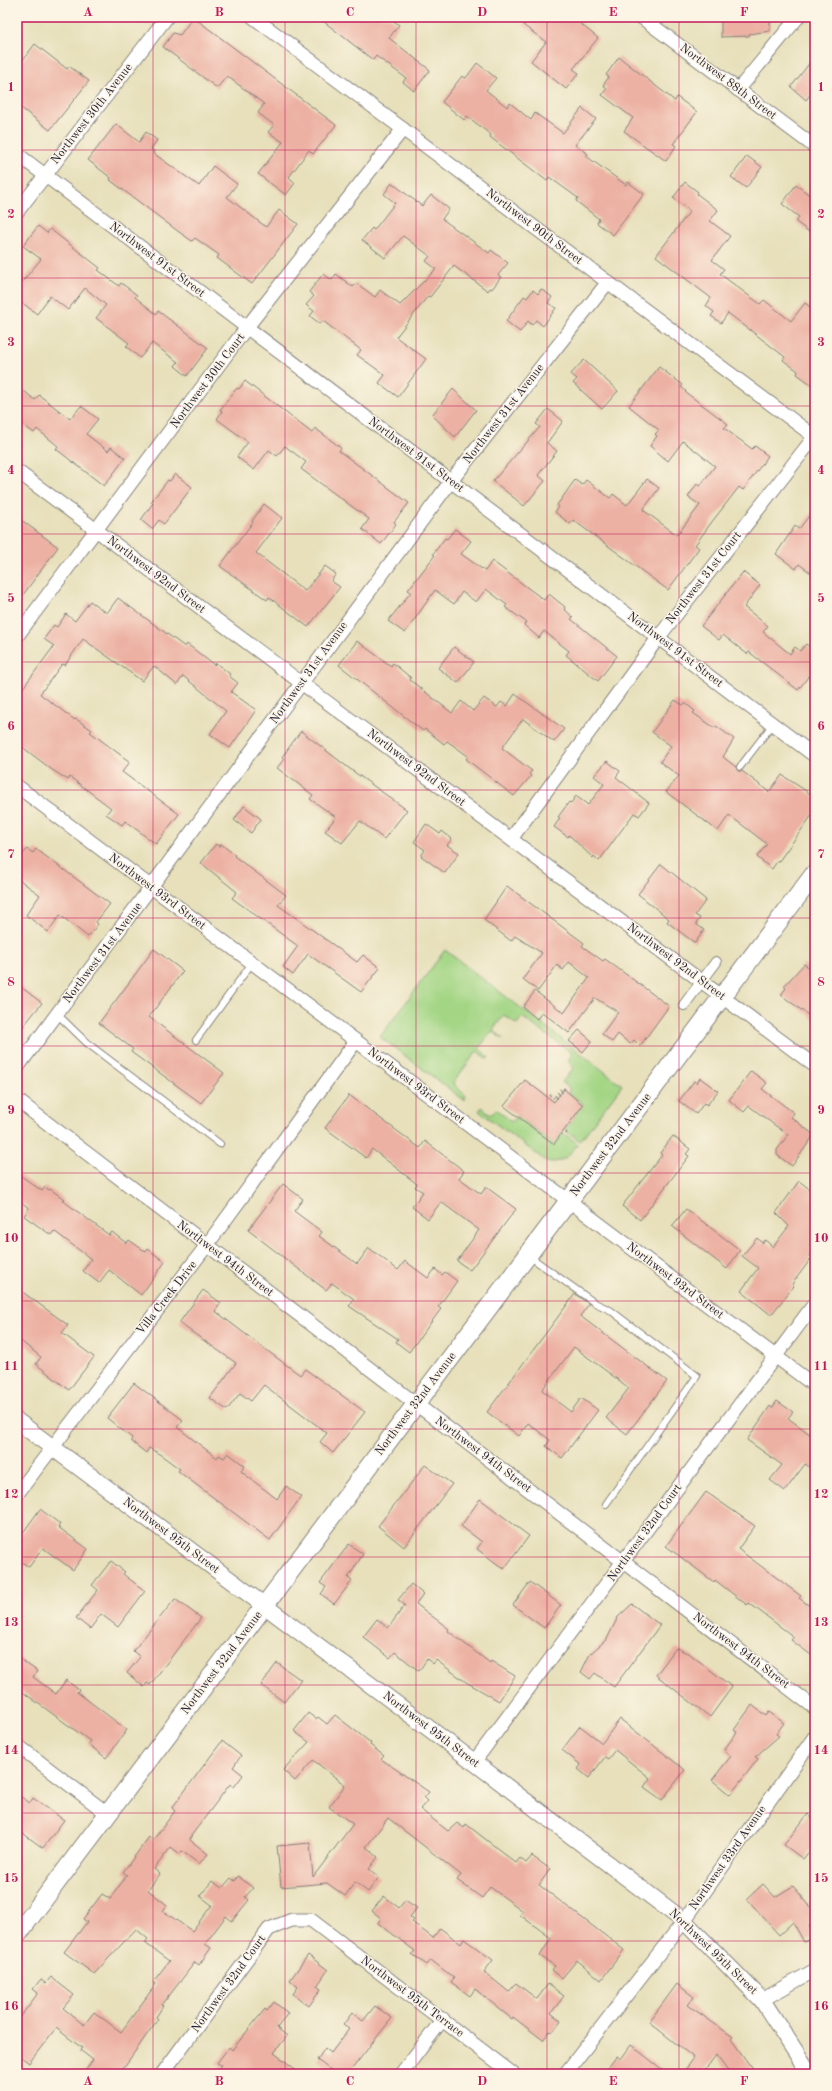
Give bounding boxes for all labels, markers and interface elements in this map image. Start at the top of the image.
text: A [83,6,93,19]
text: B [214,6,224,19]
text: C [346,6,354,19]
text: D [477,6,487,19]
text: E [609,6,618,19]
text: F [740,6,749,19]
street label: Northwest 88th Street [677,42,779,122]
street label: Northwest 30th Avenue [49,61,135,167]
text: 1 [7,81,15,94]
text: 1 [817,81,825,94]
street label: Northwest 90th Street [483,187,585,267]
text: 2 [7,208,15,221]
text: 2 [817,208,825,221]
street label: Northwest 91st Street [107,220,207,300]
street label: Northwest 30th Court [168,331,248,431]
text: 3 [7,336,15,349]
text: 3 [817,336,825,349]
street label: Northwest 31st Avenue [462,362,547,466]
street label: Northwest 91st Street [366,415,466,495]
text: 4 [7,464,15,477]
text: 4 [817,464,825,477]
street label: Northwest 31st Court [664,529,744,627]
street label: Northwest 92nd Street [105,534,207,616]
text: 5 [7,592,15,605]
text: 5 [817,592,825,605]
street label: Northwest 91st Street [625,610,725,690]
street label: Northwest 31st Avenue [268,619,350,726]
text: 6 [7,720,15,733]
text: 6 [817,720,825,733]
street label: Northwest 92nd Street [365,727,467,809]
text: 7 [7,848,15,861]
text: 7 [817,848,825,861]
street label: Northwest 93rd Street [106,852,208,932]
street label: Northwest 31st Avenue [61,900,145,1006]
street label: Northwest 92nd Street [625,921,727,1003]
text: 8 [7,976,15,989]
text: 8 [817,976,825,989]
street label: Northwest 93rd Street [365,1046,467,1126]
street label: Northwest 32nd Avenue [568,1091,654,1199]
text: 9 [7,1104,15,1117]
text: 9 [817,1104,825,1117]
street label: Northwest 94th Street [174,1219,276,1299]
text: 10 [3,1232,19,1245]
text: 10 [813,1232,829,1245]
street label: Northwest 93rd Street [624,1241,726,1321]
street label: Villa Creek Drive [135,1258,200,1337]
street label: Northwest 32nd Avenue [373,1350,459,1458]
text: 11 [3,1360,19,1373]
text: 11 [813,1360,829,1373]
street label: Northwest 94th Street [432,1415,534,1495]
street label: Northwest 32nd Court [606,1482,684,1584]
text: 12 [3,1488,19,1501]
text: 12 [813,1488,829,1501]
street label: Northwest 95th Street [120,1495,222,1576]
street label: Northwest 32nd Avenue [179,1609,265,1717]
street label: Northwest 94th Street [690,1611,792,1691]
text: 13 [3,1616,19,1629]
text: 13 [813,1616,829,1629]
street label: Northwest 95th Street [380,1689,482,1770]
text: 14 [3,1744,19,1757]
text: 14 [813,1744,829,1757]
street label: Northwest 33rd Avenue [687,1803,769,1912]
text: 15 [3,1872,19,1885]
text: 15 [813,1872,829,1885]
street label: Northwest 95th Street [667,1906,760,1997]
street label: Northwest 32nd Court [190,1933,268,2035]
street label: Northwest 95th Terrace [358,1954,467,2040]
text: 16 [3,2000,19,2013]
text: 16 [813,2000,829,2013]
text: A [83,2075,93,2088]
text: B [214,2075,224,2088]
text: C [346,2075,354,2088]
text: D [477,2075,487,2088]
text: E [609,2075,618,2088]
text: F [740,2075,749,2088]

